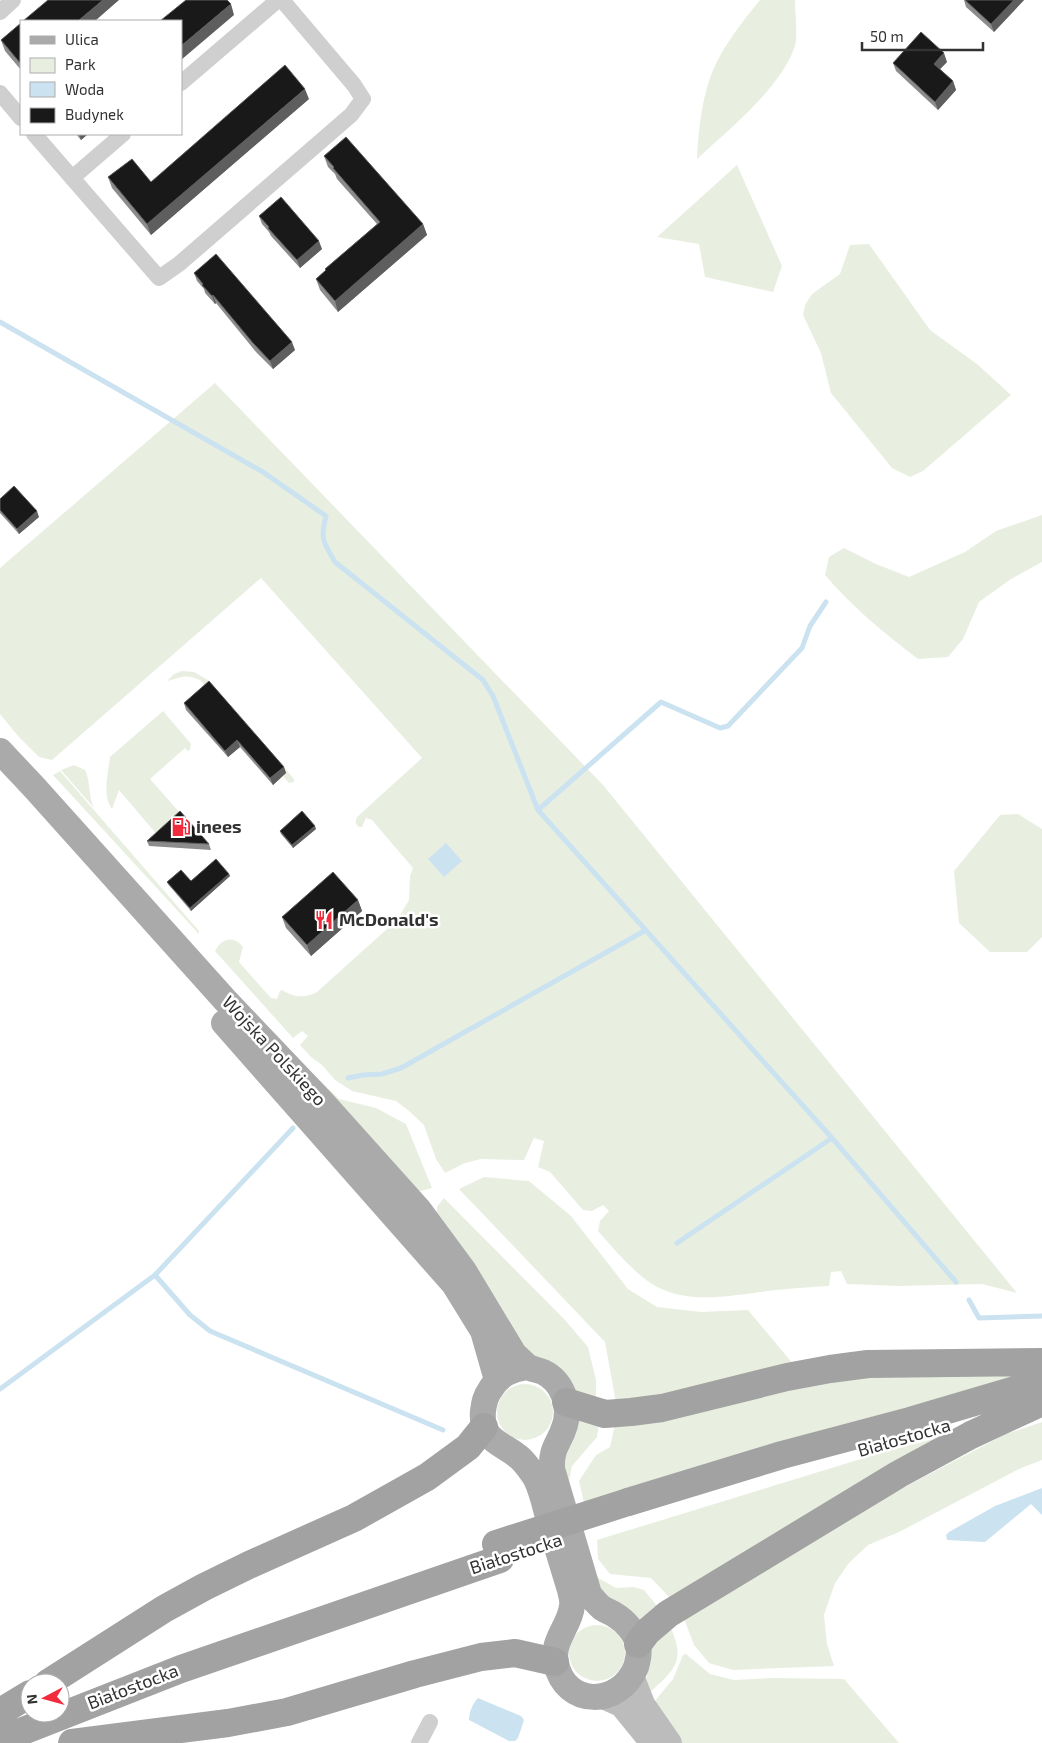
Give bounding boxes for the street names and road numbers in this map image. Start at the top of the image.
street label: Wojska Polskiego [218,991,331,1110]
street label: Białostocka [855,1413,953,1461]
street label: Białostocka [467,1528,565,1578]
street label: Białostocka [84,1659,181,1713]

